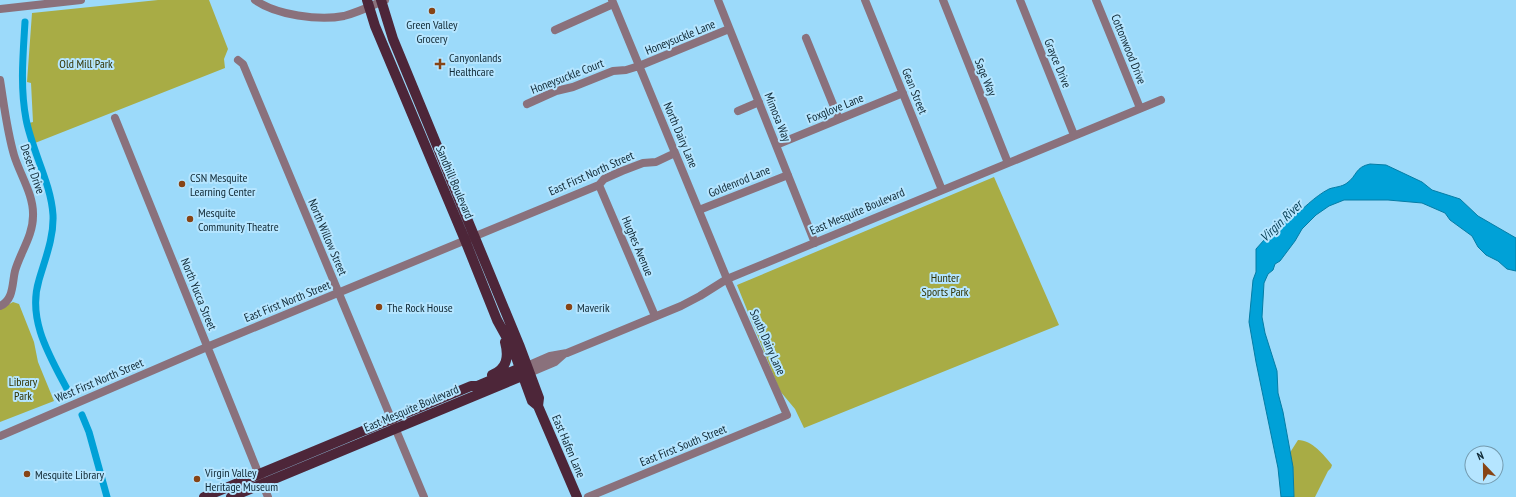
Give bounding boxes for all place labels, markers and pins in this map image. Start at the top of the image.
marker: Green Valley Grocery [427,6,437,16]
place label: Green Valley Grocery [406,17,458,46]
place label: Canyonlands Healthcare [449,50,502,79]
marker: Canyonlands Healthcare [434,58,446,70]
place label: CSN Mesquite Learning Center [190,170,256,199]
marker: CSN Mesquite Learning Center [177,179,187,189]
place label: Mesquite Community Theatre [198,205,279,234]
marker: Mesquite Community Theatre [185,214,195,224]
place label: The Rock House [387,300,453,315]
place label: Maverik [577,300,610,315]
marker: The Rock House [374,302,384,312]
marker: Maverik [564,302,574,312]
place label: Virgin Valley Heritage Museum [204,465,278,494]
place label: Mesquite Library [35,467,105,482]
marker: Mesquite Library [22,469,32,479]
marker: Virgin Valley Heritage Museum [192,474,202,484]

